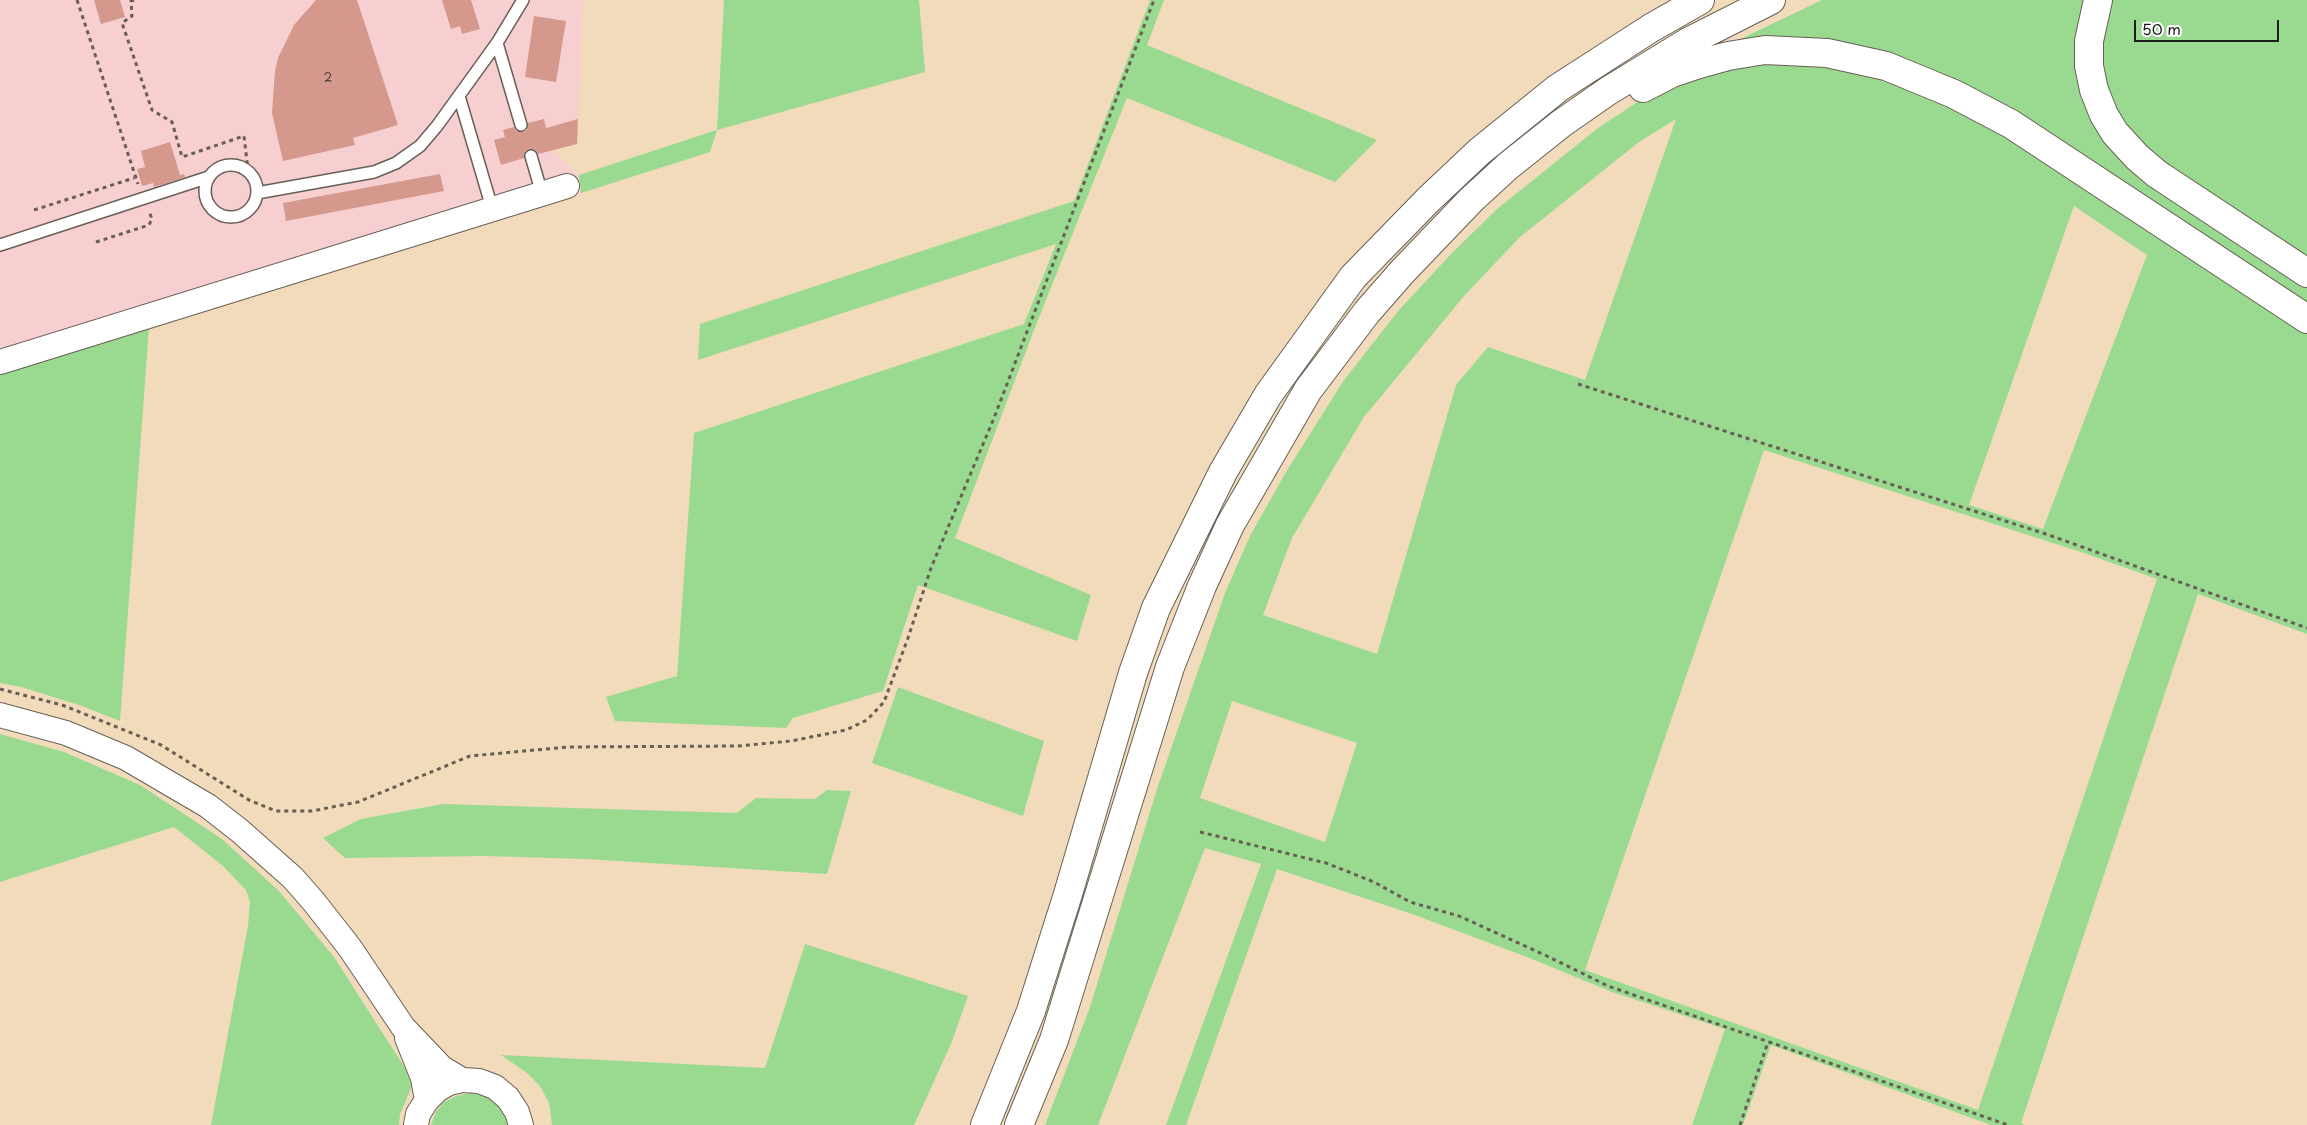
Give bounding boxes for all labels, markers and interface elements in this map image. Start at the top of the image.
scale bar [2137,10,2282,42]
text: 50 m [2142,17,2181,40]
house number: 2 [324,72,332,86]

